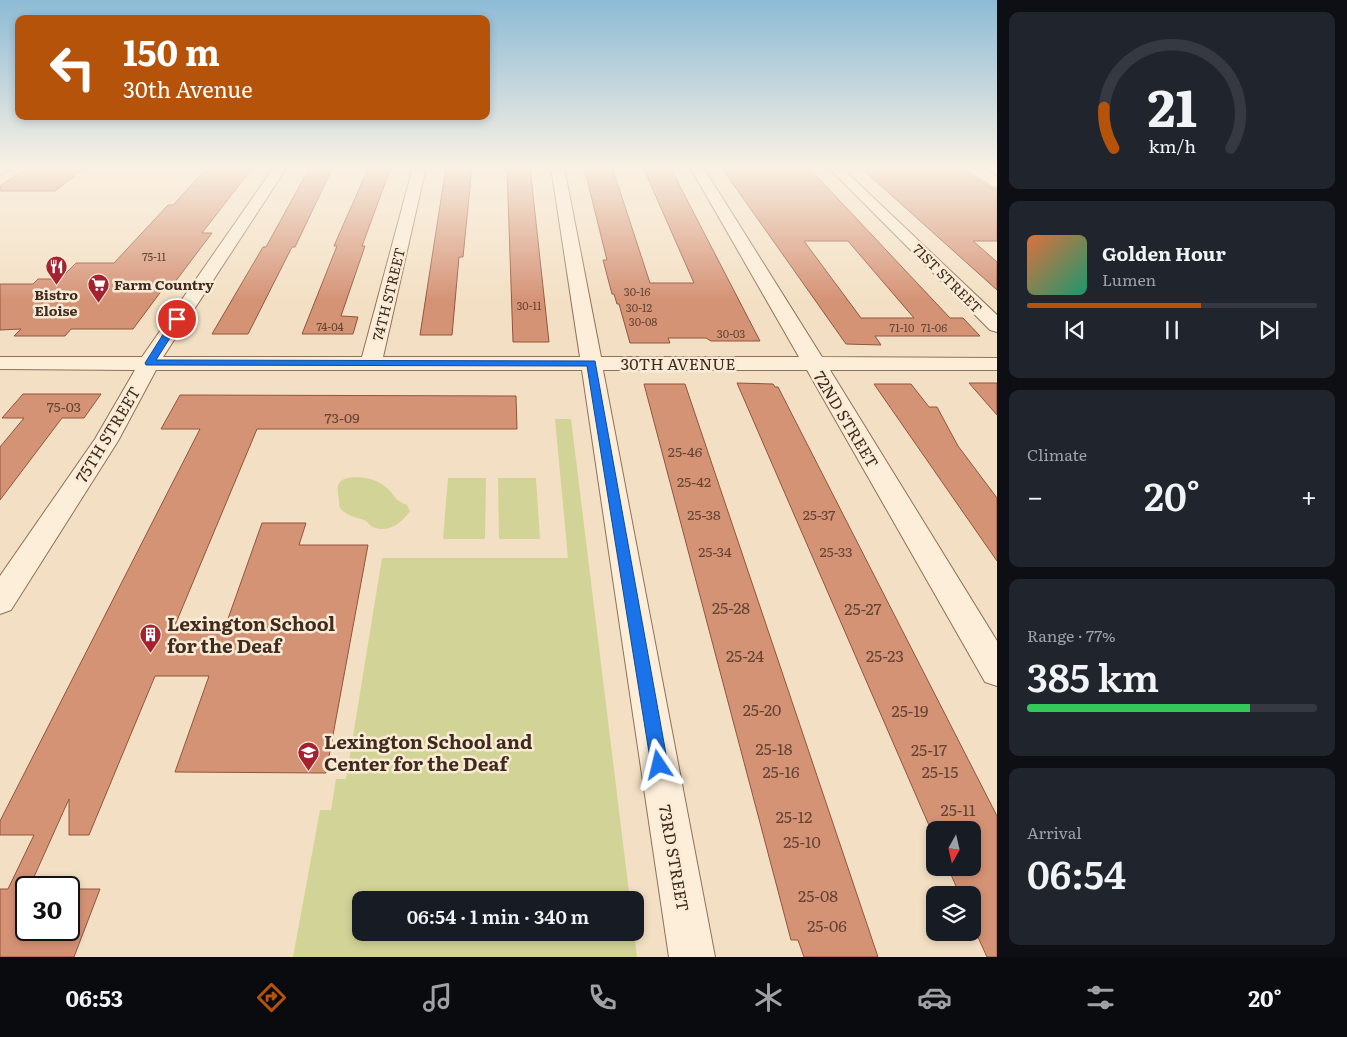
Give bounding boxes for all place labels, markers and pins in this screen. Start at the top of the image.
restaurant icon: Bistro Eloise [44,254,68,285]
supermarket icon: Farm Country [86,272,110,303]
place label: Farm Country [114,274,214,294]
place label: Bistro Eloise [34,284,78,320]
pin [156,298,198,340]
place label: Lexington School for the Deaf [167,609,335,659]
building icon: Lexington School for the Deaf [139,622,163,653]
place label: Lexington School and Center for the Deaf [324,727,533,777]
school or university icon: Lexington School and Center for the Deaf [296,740,320,771]

